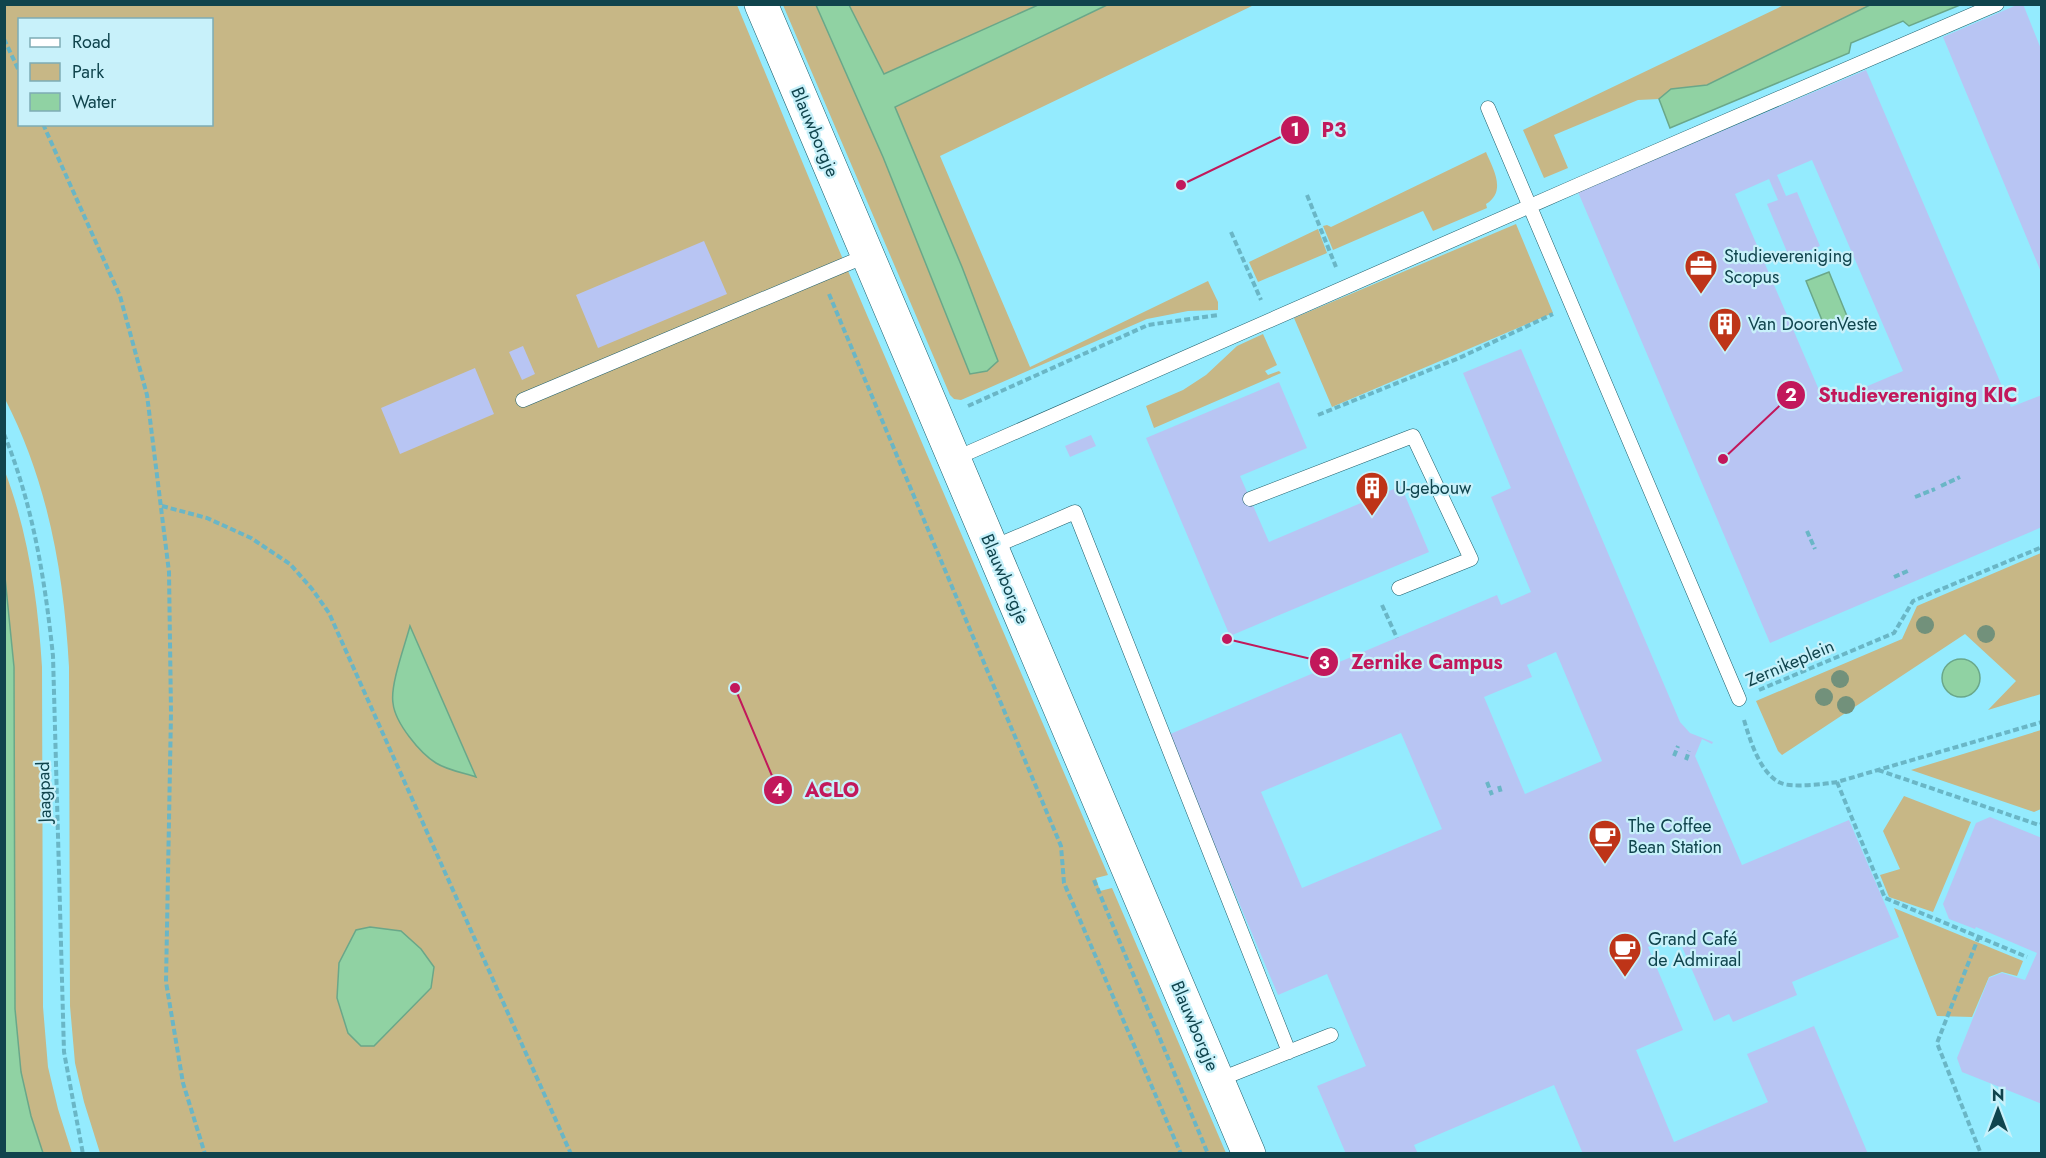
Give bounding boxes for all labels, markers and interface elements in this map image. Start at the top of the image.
legend [18,18,213,126]
text: Road [72,29,111,55]
text: Park [72,59,104,85]
street label: Blauwborgje [784,83,846,181]
text: Water [72,89,117,115]
callout: P3 [1280,111,1359,149]
text: P3 [1322,116,1346,145]
text: 1 [1290,117,1300,143]
place label: Studievereniging Scopus [1724,243,1852,290]
office icon: Studievereniging Scopus [1683,248,1719,295]
building icon: Van DoorenVeste [1707,306,1743,353]
place label: Van DoorenVeste [1748,311,1877,337]
callout: Studievereniging KIC [1776,376,2030,414]
text: Studievereniging KIC [1818,381,2018,410]
text: 2 [1785,382,1797,408]
building icon: U-gebouw [1354,470,1390,517]
place label: U-gebouw [1395,475,1472,501]
street label: Blauwborgje [974,530,1036,628]
street label: Zernikeplein [1742,633,1838,693]
callout: Zernike Campus [1309,643,1515,681]
text: Zernike Campus [1351,648,1503,677]
text: 3 [1318,650,1330,676]
street label: Jaagpad [30,761,58,825]
callout: ACLO [763,771,872,809]
text: ACLO [804,776,859,805]
text: 4 [772,777,784,803]
place label: The Coffee Bean Station [1628,813,1722,860]
cafe icon: The Coffee Bean Station [1587,818,1623,865]
place label: Grand Café de Admiraal [1648,926,1741,973]
cafe icon: Grand Café de Admiraal [1607,931,1643,978]
street label: Blauwborgje [1164,977,1226,1075]
north arrow [1968,1080,2028,1140]
text: N [1992,1084,2004,1107]

